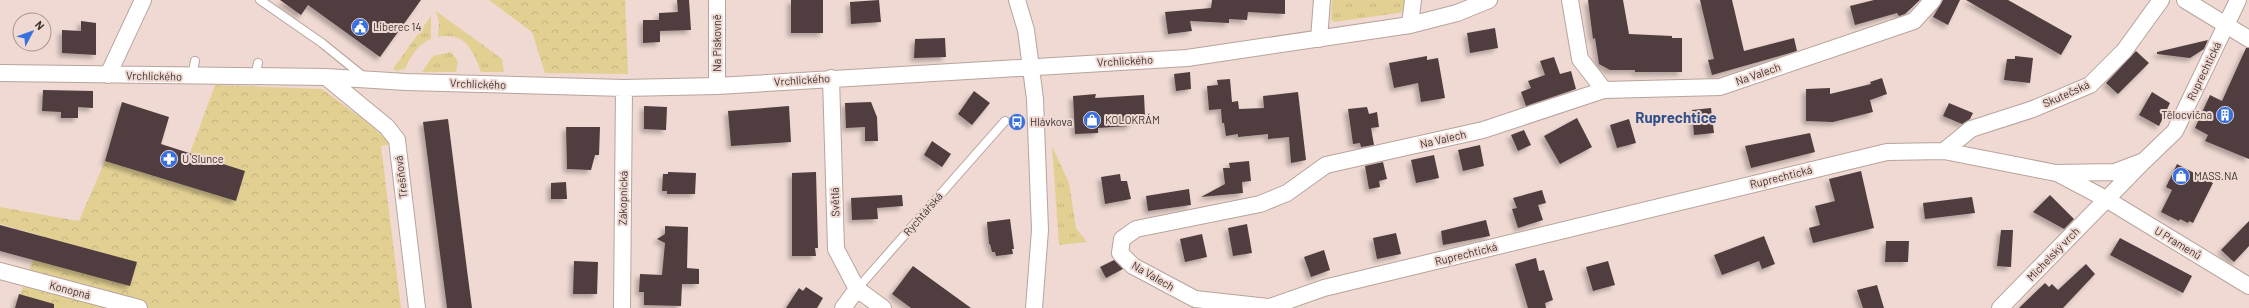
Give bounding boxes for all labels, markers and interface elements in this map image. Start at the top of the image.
north arrow [12,12,52,52]
street label: Na Pískovně [710,14,723,72]
public building icon: Liberec 14 [350,17,370,37]
text: N [33,18,47,32]
place label: Liberec 14 [373,20,422,33]
street label: Ruprechtická [2184,39,2223,102]
street label: Vrchlického [1097,53,1153,68]
street label: Na Valech [1734,60,1782,87]
street label: Vrchlického [126,69,182,82]
street label: Vrchlického [774,71,830,88]
street label: Vrchlického [450,76,506,91]
street label: Skutečská [2041,78,2091,110]
building icon: Tělocvična [2215,105,2235,125]
district label: Ruprechtice [1635,108,1717,126]
place label: Tělocvična [2161,108,2212,121]
shop icon: KOLOKRÁM [1082,110,1102,130]
bus stop icon: Hlávkova [1007,112,1027,132]
place label: KOLOKRÁM [1105,113,1160,126]
place label: Hlávkova [1030,115,1072,128]
street label: Na Valech [1419,127,1467,150]
pharmacy icon: U Slunce [159,149,179,169]
place label: U Slunce [182,152,224,165]
street label: Třešňová [391,155,410,199]
street label: Ruprechtická [1748,163,1813,191]
shop icon: MASS.NA [2171,166,2191,186]
place label: MASS.NA [2194,169,2238,182]
street label: Zákopnická [616,171,629,225]
street label: Světlá [827,187,842,217]
street label: Rychtářská [900,189,945,238]
street label: Michelský vrch [2024,224,2082,283]
street label: U Pramenů [2153,224,2204,262]
street label: Ruprechtická [1433,240,1498,268]
street label: Na Valech [1130,258,1177,293]
street label: Konopná [48,278,92,301]

